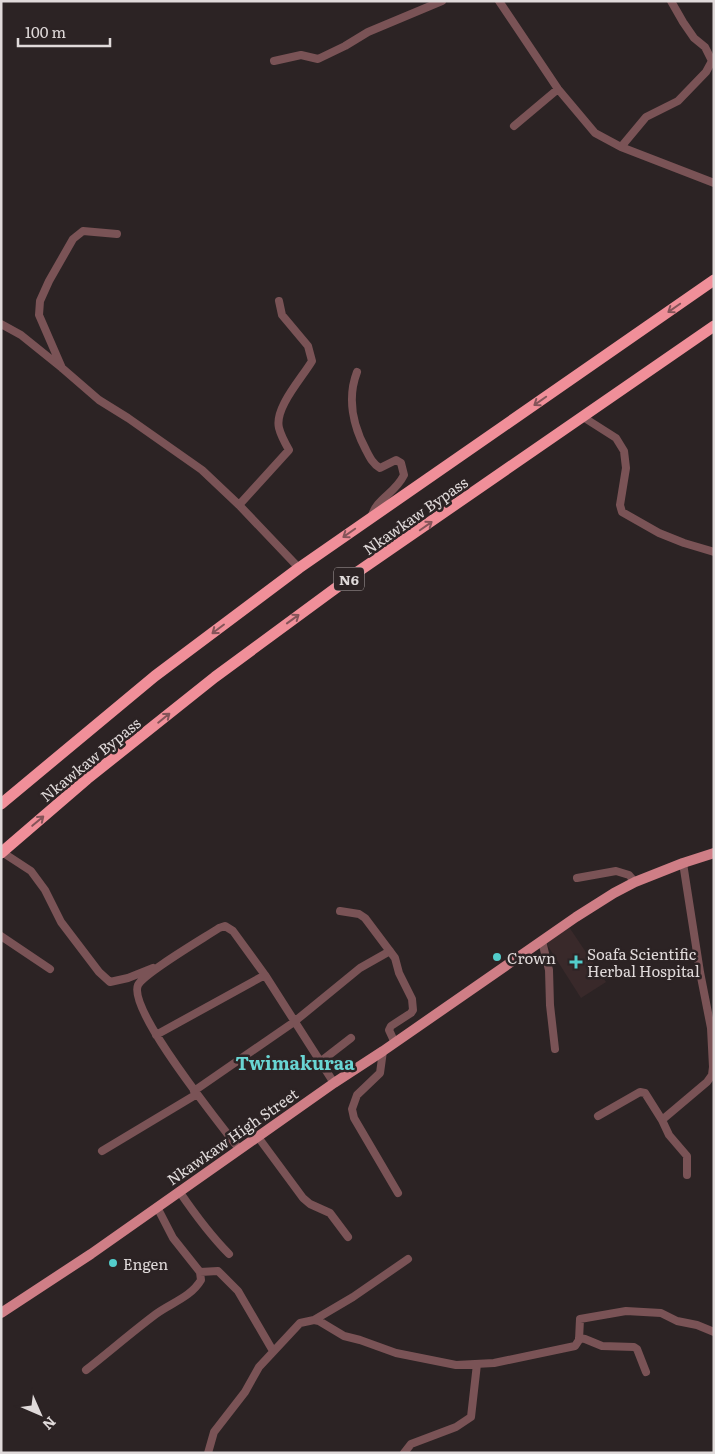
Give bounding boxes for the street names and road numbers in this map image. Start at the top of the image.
street label: Nkawkaw Bypass [358,470,472,560]
road number: N6 [334,568,364,590]
street label: Nkawkaw Bypass [35,711,145,807]
street label: Nkawkaw High Street [162,1082,302,1190]

